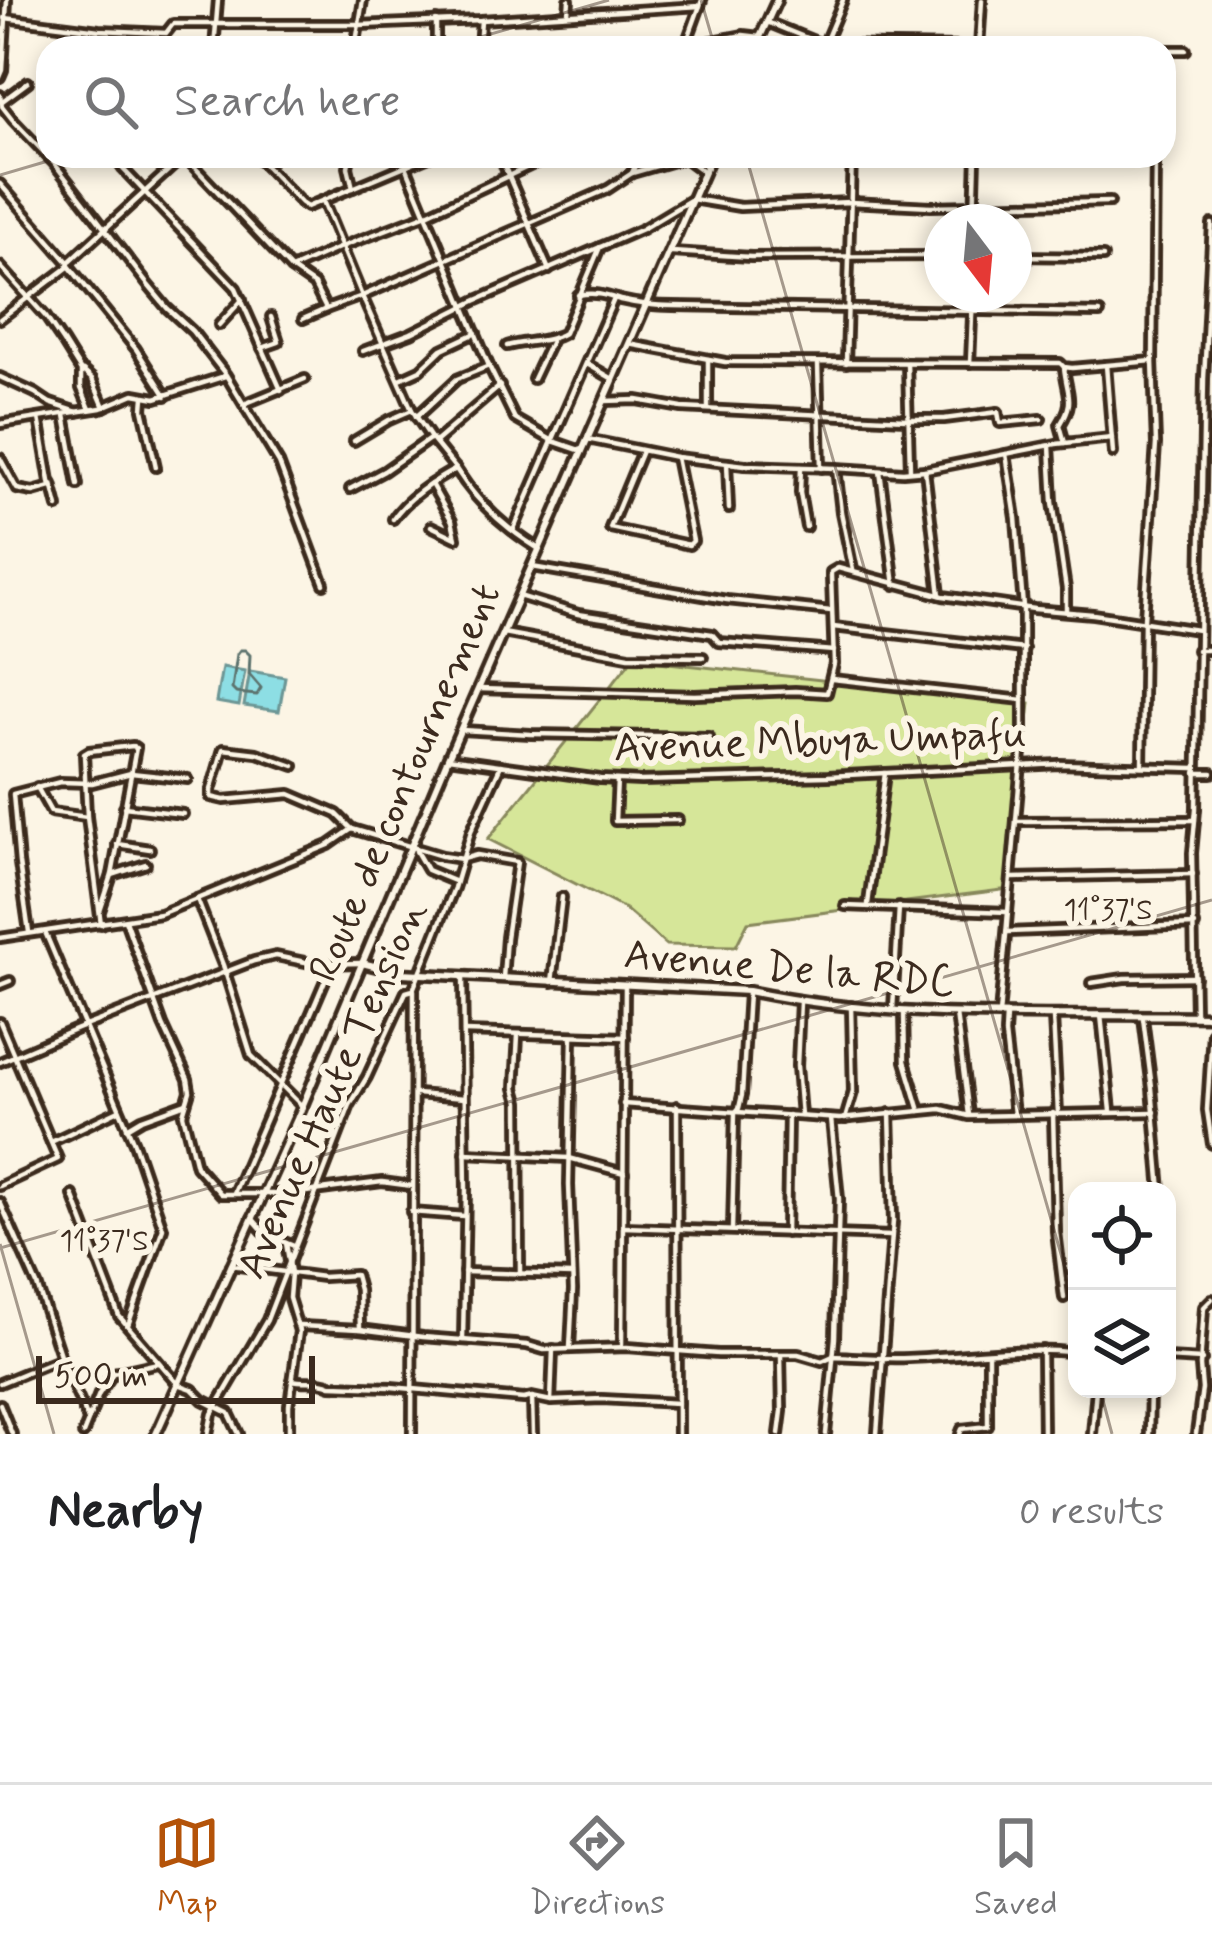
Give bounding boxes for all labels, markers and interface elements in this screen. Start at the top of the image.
search box [36,36,1176,168]
icon: search [78,69,144,135]
text: Search here [174,73,401,132]
north arrow [924,204,1032,312]
street label: Route de contournement [297,575,515,991]
street label: Avenue Mbuya Umpafu [613,707,1027,777]
text: 11°37'S [1063,891,1153,930]
street label: Avenue Haute Tension [225,892,441,1288]
street label: Avenue De la RDC [622,928,956,1012]
map controls [1068,1182,1176,1398]
button: locate [1068,1182,1176,1290]
text: 11°37'S [59,1222,149,1261]
button: layers [1068,1290,1176,1398]
scale bar [36,1350,315,1403]
text: 500 m [54,1355,148,1399]
text: Nearby [48,1479,203,1545]
text: 0 results [1019,1487,1164,1538]
tab: Map [154,1810,220,1926]
tab: Directions [529,1810,665,1926]
tab: Saved [974,1810,1058,1926]

